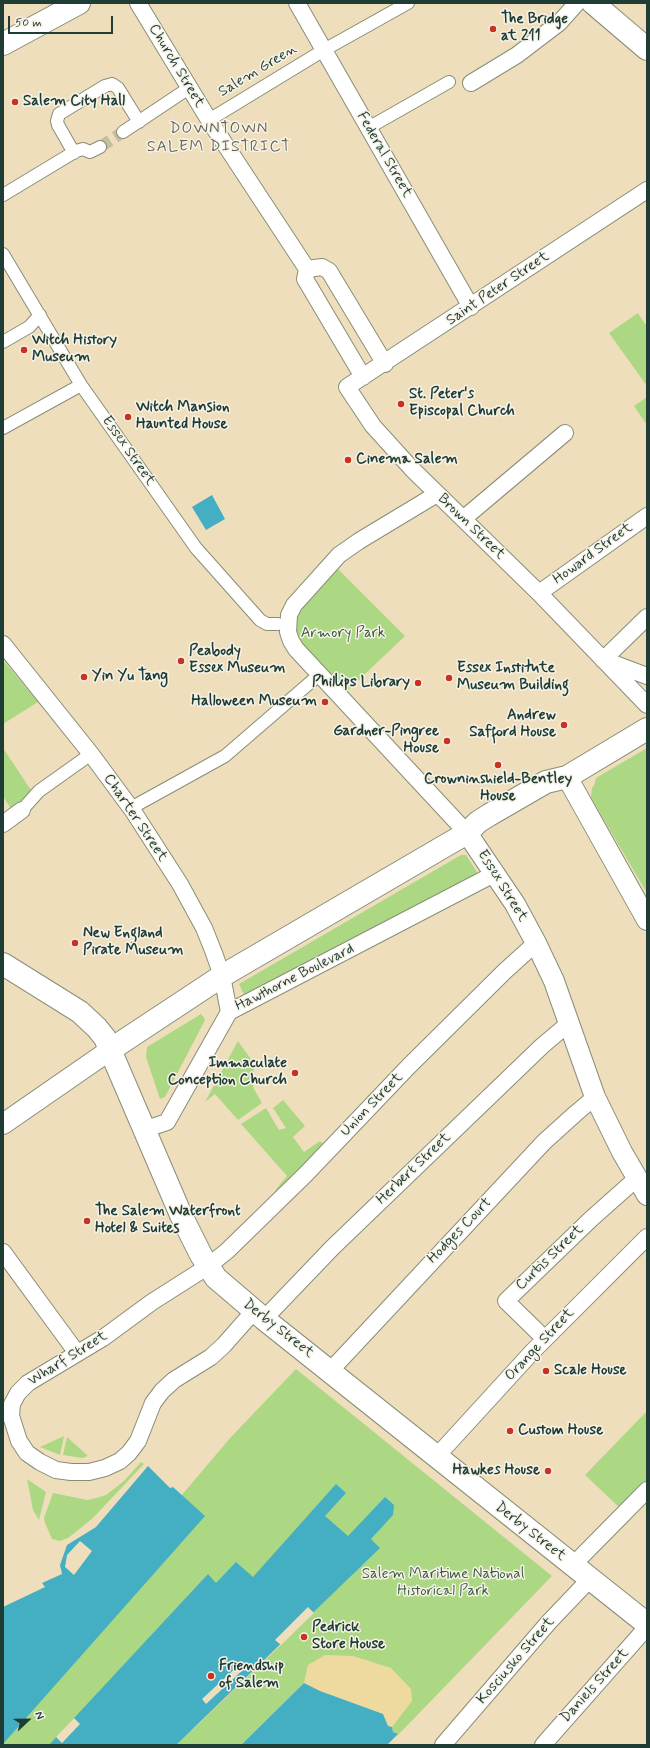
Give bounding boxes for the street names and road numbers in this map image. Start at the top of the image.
street label: Church Street [144,21,208,111]
street label: Salem Green [216,41,300,101]
street label: Federal Street [352,109,416,201]
street label: Saint Peter Street [443,248,553,330]
street label: Essex Street [97,413,159,489]
street label: Brown Street [433,490,509,564]
street label: Howard Street [550,519,636,589]
street label: Charter Street [99,771,171,865]
street label: Essex Street [473,847,531,925]
street label: Hawthorne Boulevard [233,940,357,1016]
street label: Union Street [337,1069,407,1141]
street label: Herbert Street [373,1129,455,1209]
street label: Hodges Court [424,1194,496,1268]
street label: Curtis Street [512,1221,588,1295]
street label: Derby Street [239,1296,317,1362]
street label: Orange Street [502,1305,578,1385]
street label: Wharf Street [25,1328,111,1390]
street label: Derby Street [491,1499,569,1565]
street label: Kosciusko Street [473,1614,559,1708]
street label: Daniels Street [557,1645,633,1727]

